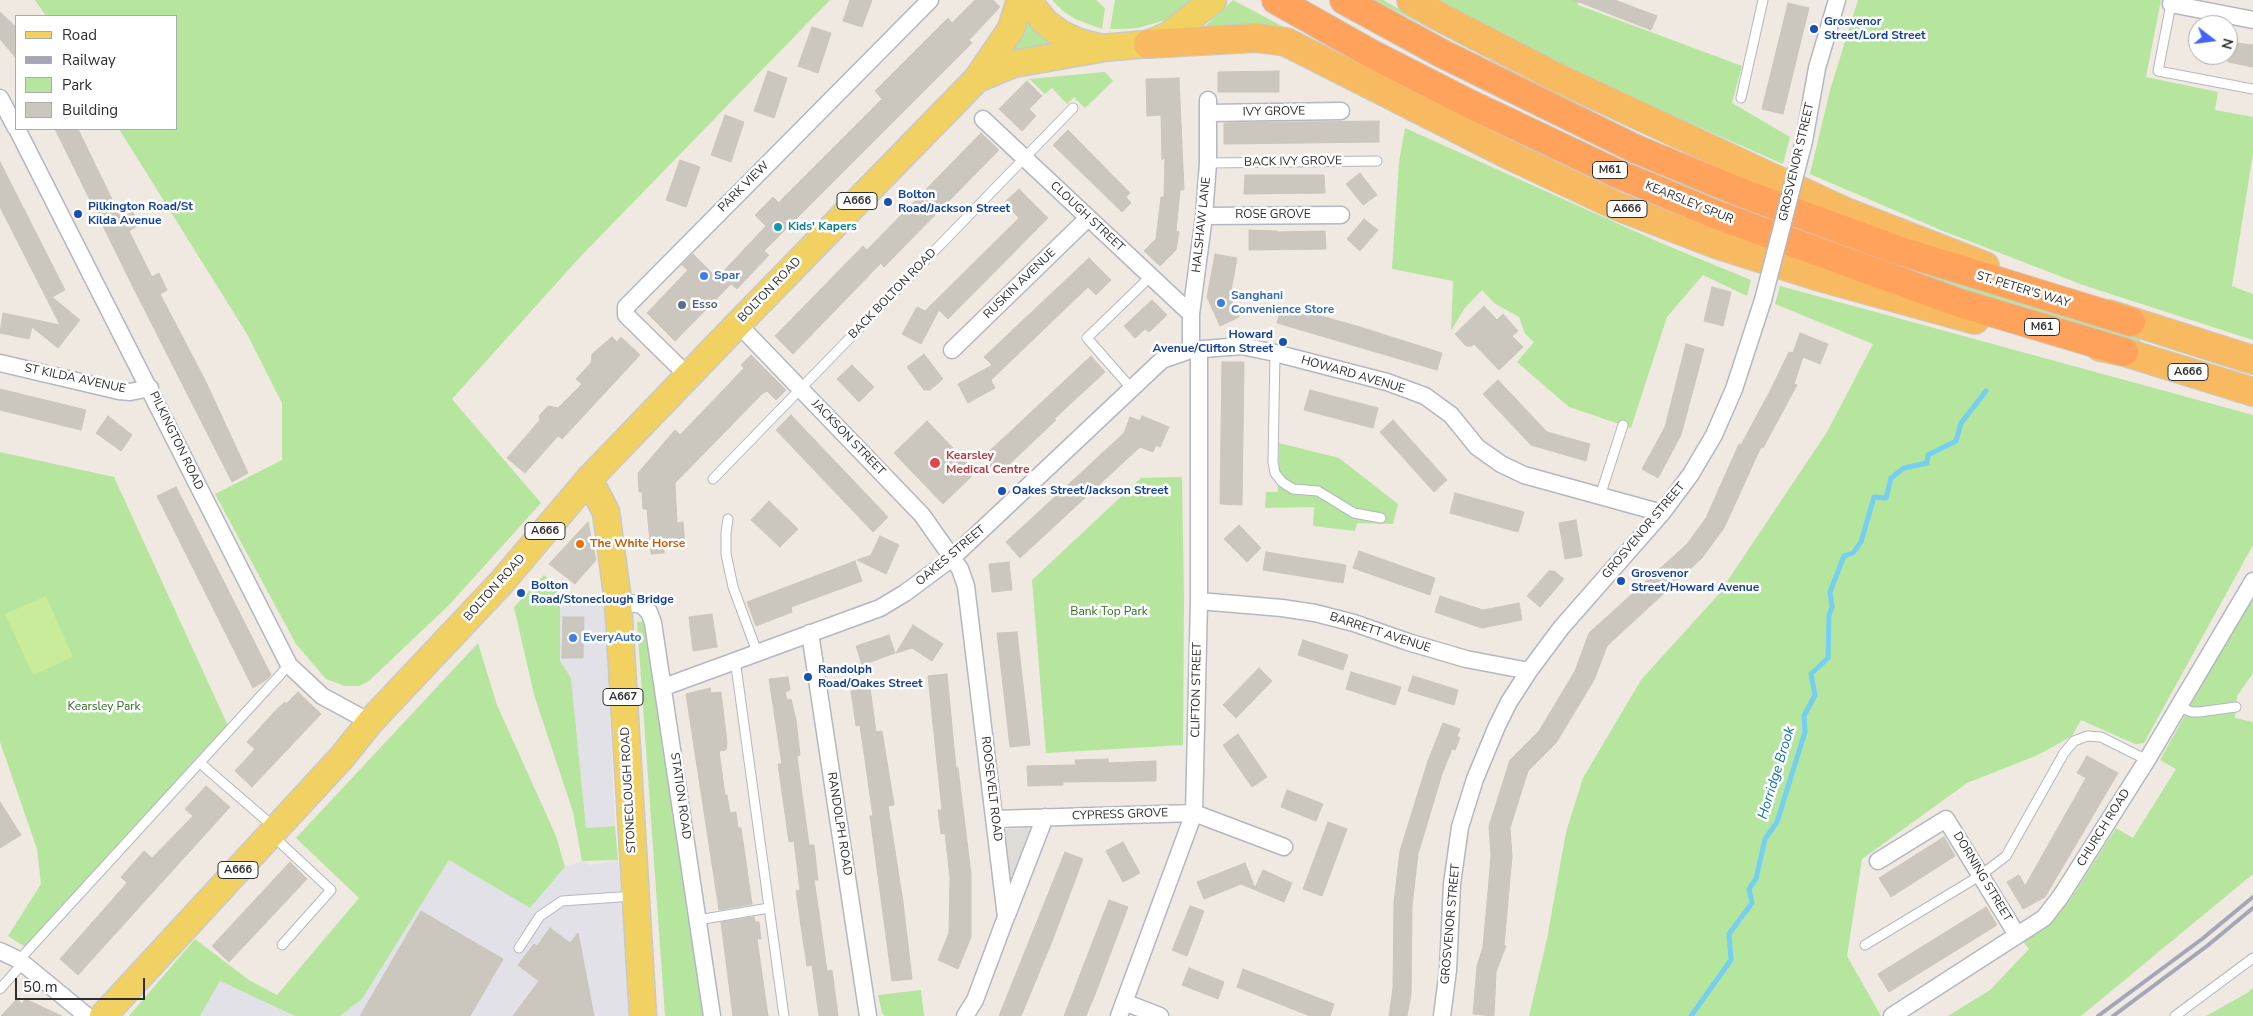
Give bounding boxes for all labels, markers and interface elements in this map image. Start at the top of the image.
legend [15,15,178,130]
place label: Grosvenor Street/Lord Street [1824,15,1926,43]
north arrow [2188,15,2238,65]
marker: Grosvenor Street/Lord Street [1808,23,1820,35]
text: Road [62,25,97,45]
text: N [2216,36,2238,51]
text: Railway [62,50,116,70]
text: Park [62,75,92,95]
text: Building [62,100,118,120]
street label: GROSVENOR STREET [1776,101,1818,223]
street label: IVY GROVE [1243,104,1305,120]
street label: BACK IVY GROVE [1244,154,1342,170]
street label: PARK VIEW [716,159,772,215]
road number: M61 [1592,162,1628,178]
street label: HALSHAW LANE [1190,177,1214,273]
street label: CLOUGH STREET [1047,179,1127,255]
street label: KEARSLEY SPUR [1643,179,1735,227]
place label: Bolton Road/Jackson Street [898,188,1010,216]
road number: A666 [837,192,877,210]
marker: Bolton Road/Jackson Street [882,196,894,208]
place label: Pilkington Road/St Kilda Avenue [88,200,193,228]
road number: A666 [1607,200,1647,218]
marker: Pilkington Road/St Kilda Avenue [72,208,84,220]
street label: ROSE GROVE [1235,208,1311,222]
place label: Kids' Kapers [788,220,857,234]
marker: Kids' Kapers [772,221,784,233]
street label: BACK BOLTON ROAD [846,246,940,342]
street label: RUSKIN AVENUE [981,246,1059,322]
street label: BOLTON ROAD [735,254,805,326]
place label: Spar [714,269,740,283]
street label: ST. PETER'S WAY [1975,269,2071,311]
marker: Spar [698,270,710,282]
place label: Sanghani Convenience Store [1231,289,1334,317]
marker: Sanghani Convenience Store [1215,297,1227,309]
place label: Esso [692,298,718,312]
marker: Esso [676,299,688,311]
road number: M61 [2024,318,2060,336]
place label: Howard Avenue/Clifton Street [1152,328,1273,356]
marker: Howard Avenue/Clifton Street [1277,336,1289,348]
street label: HOWARD AVENUE [1299,353,1407,397]
street label: ST KILDA AVENUE [23,361,127,397]
road number: A666 [2168,364,2208,381]
street label: PILKINGTON ROAD [146,389,206,493]
street label: JACKSON STREET [808,397,888,479]
place label: Kearsley Medical Centre [946,449,1029,477]
marker: Kearsley Medical Centre [928,456,942,470]
street label: GROSVENOR STREET [1600,480,1688,582]
place label: Oakes Street/Jackson Street [1012,484,1168,498]
marker: Oakes Street/Jackson Street [996,485,1008,497]
road number: A666 [525,522,565,540]
street label: OAKES STREET [913,523,989,589]
place label: The White Horse [590,537,685,551]
marker: The White Horse [574,538,586,550]
street label: BOLTON ROAD [461,552,529,624]
place label: Grosvenor Street/Howard Avenue [1631,567,1759,595]
marker: Grosvenor Street/Howard Avenue [1615,575,1627,587]
place label: Bolton Road/Stoneclough Bridge [531,579,674,607]
marker: Bolton Road/Stoneclough Bridge [515,587,527,599]
park label: Bank Top Park [1070,605,1148,619]
street label: BARRETT AVENUE [1328,610,1432,656]
place label: EveryAuto [583,631,641,645]
marker: EveryAuto [567,632,579,644]
street label: CLIFTON STREET [1189,642,1205,738]
place label: Randolph Road/Oakes Street [818,663,923,691]
marker: Randolph Road/Oakes Street [802,671,814,683]
road number: A667 [603,689,643,706]
park label: Kearsley Park [67,700,141,714]
water label: Horridge Brook [1755,725,1799,821]
street label: STONECLOUGH ROAD [618,726,640,854]
street label: ROOSEVELT ROAD [977,736,1005,842]
street label: STATION ROAD [667,752,693,840]
street label: RANDOLPH ROAD [824,771,854,877]
street label: CHURCH ROAD [2074,786,2134,870]
street label: CYPRESS GROVE [1072,806,1168,824]
street label: DORNING STREET [1949,829,2015,925]
road number: A666 [218,862,258,878]
street label: GROSVENOR STREET [1439,863,1463,985]
scale bar [18,968,148,1000]
text: 50 m [23,977,58,997]

